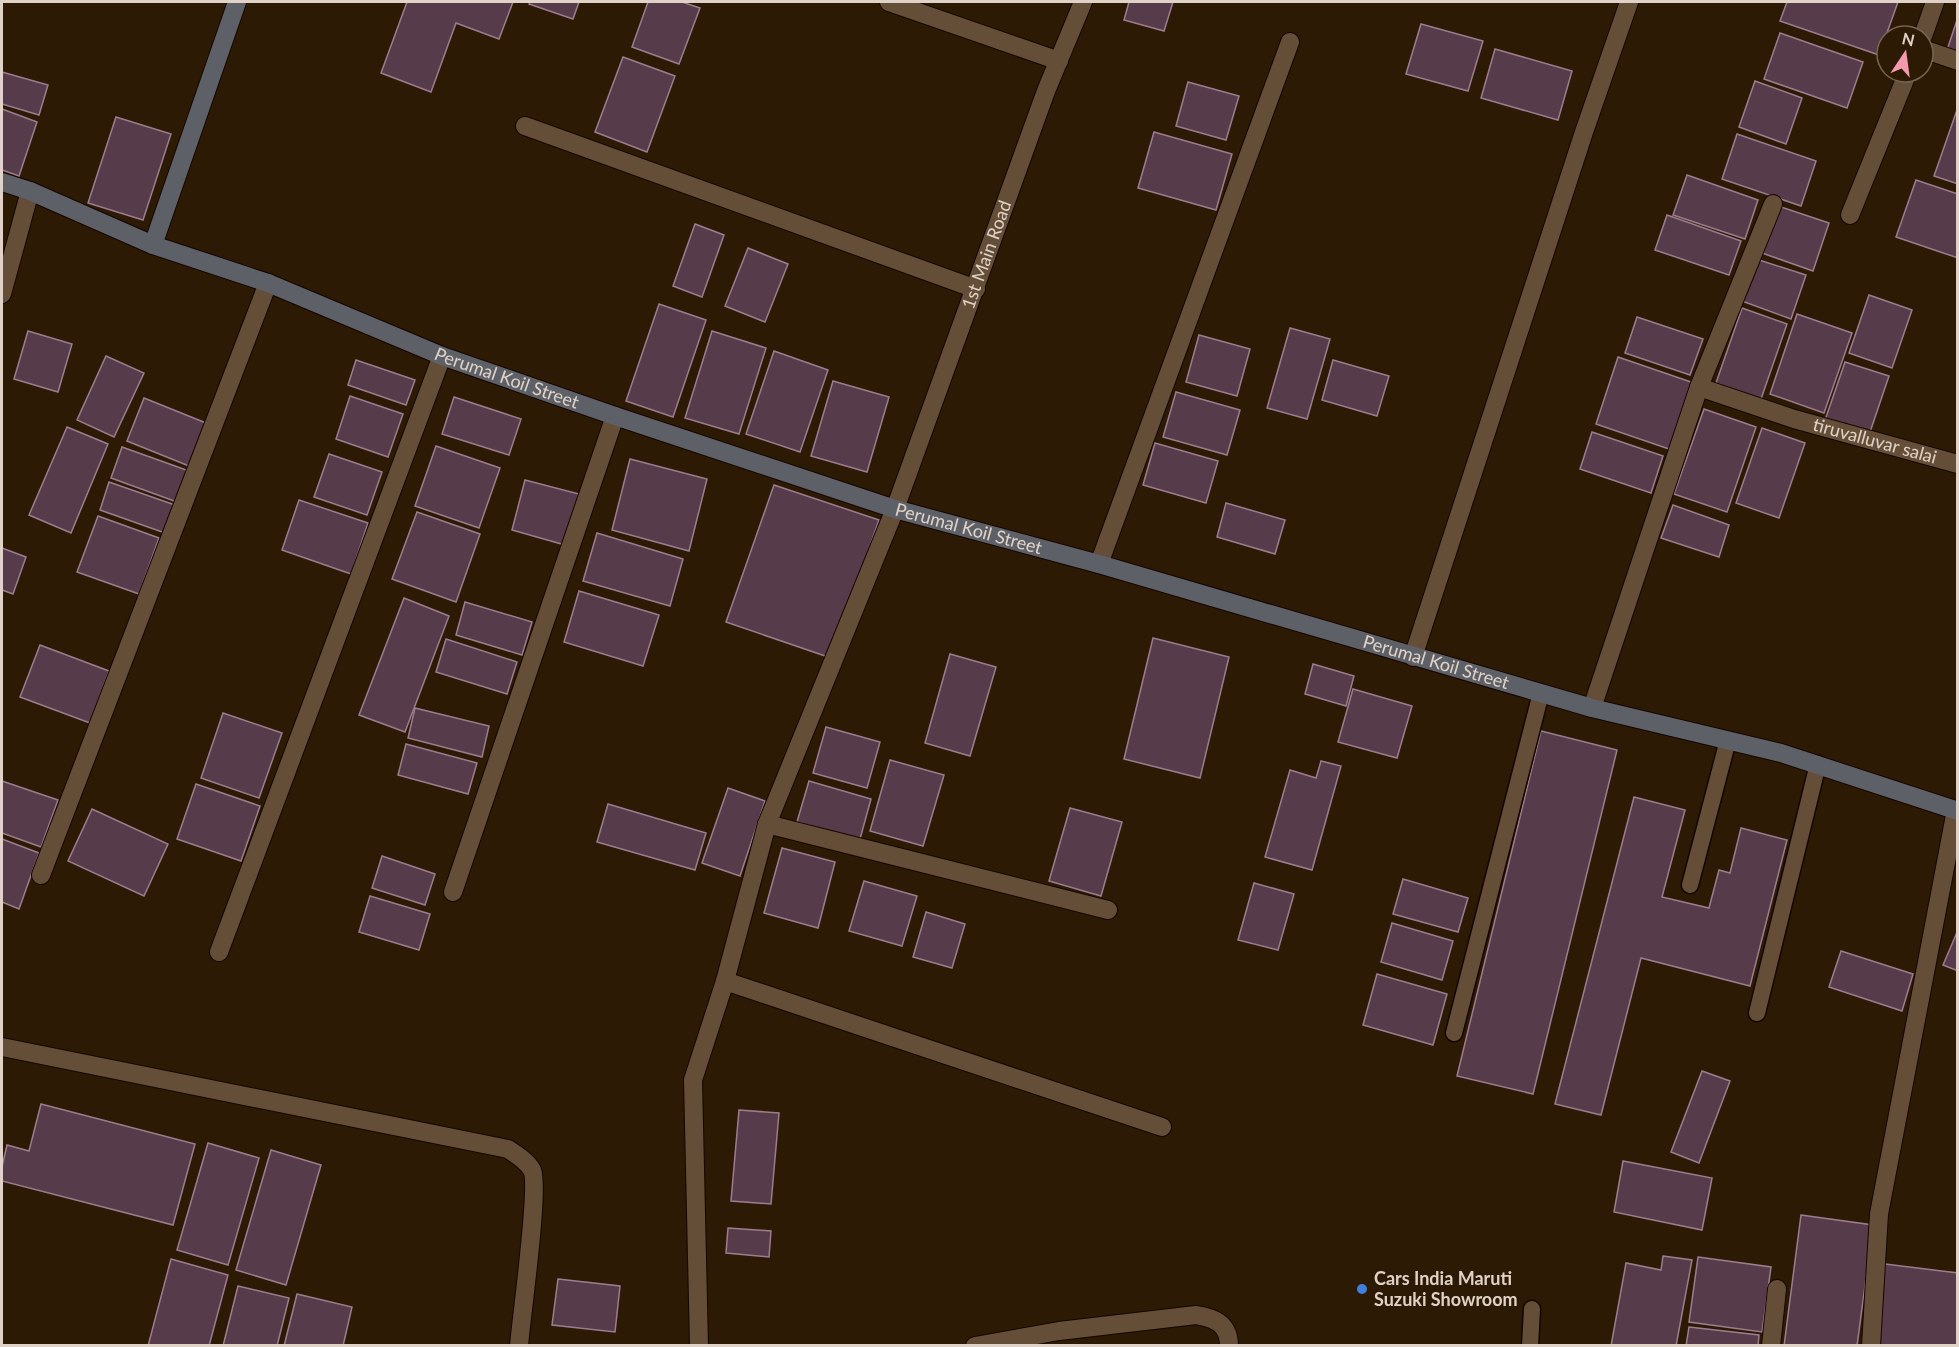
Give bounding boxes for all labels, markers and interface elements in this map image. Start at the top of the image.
north arrow [1875,24,1935,84]
text: N [1900,28,1917,50]
street label: 1st Main Road [956,197,1016,312]
street label: Perumal Koil Street [432,342,583,413]
street label: tiruvalluvar salai [1811,413,1939,468]
street label: Perumal Koil Street [893,498,1045,558]
street label: Perumal Koil Street [1361,630,1512,693]
place label: Cars India Maruti Suzuki Showroom [1374,1267,1518,1310]
marker: Cars India Maruti Suzuki Showroom [1355,1282,1369,1296]

